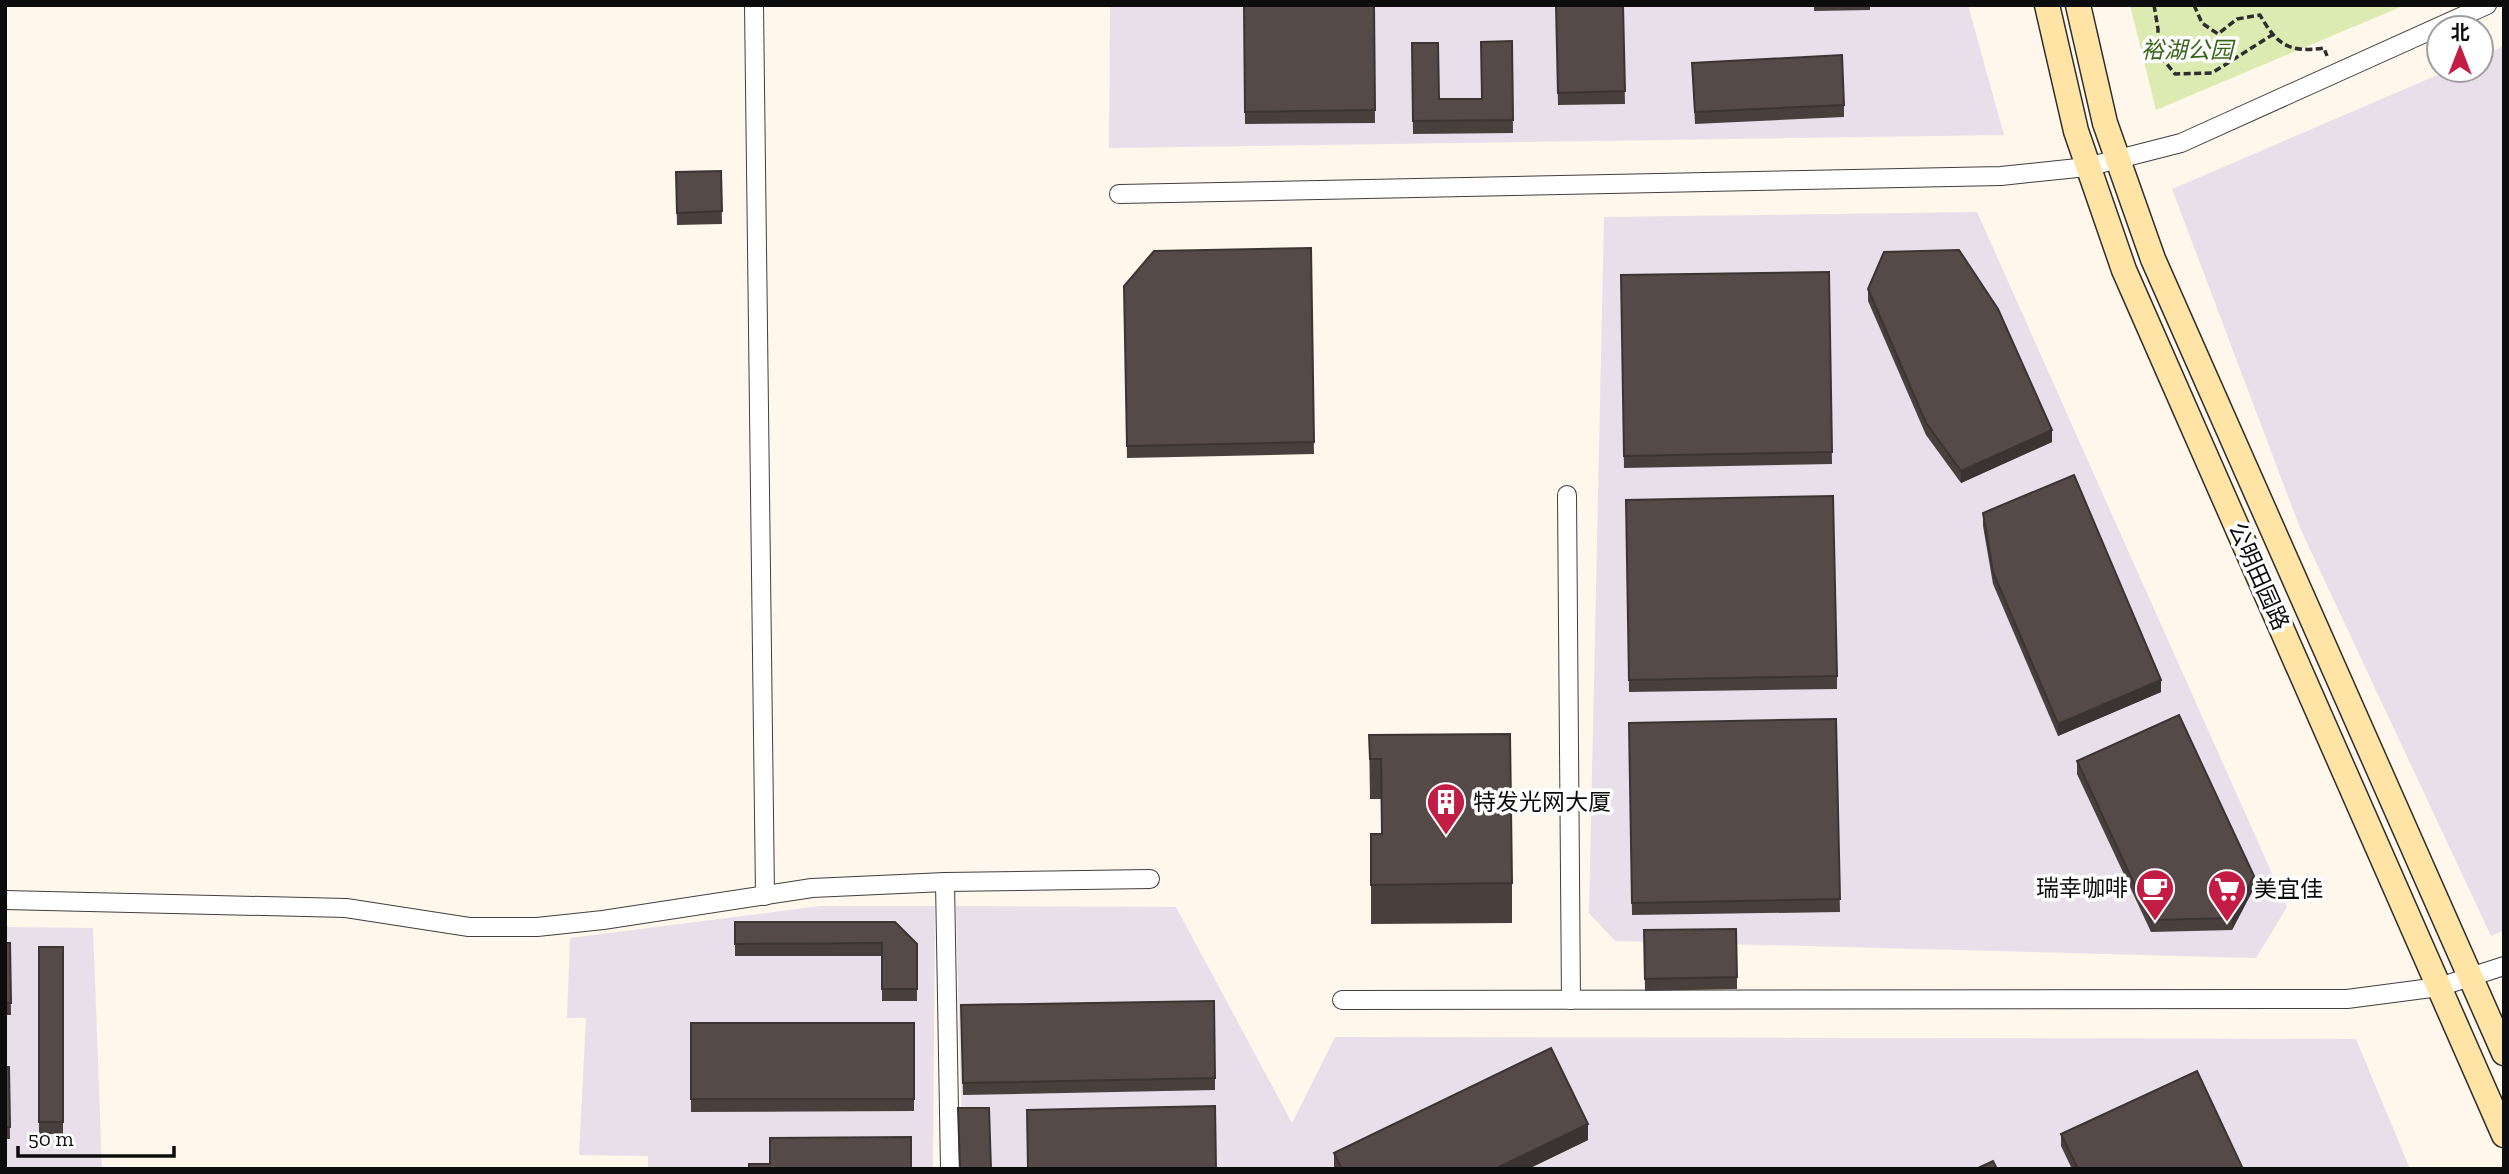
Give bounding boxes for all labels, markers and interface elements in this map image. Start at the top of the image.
north arrow [2425,14,2495,84]
text: 北 [2450,21,2470,44]
park label: 裕湖公园 [2141,36,2236,64]
street label: 公明田园路 [2223,518,2295,634]
building icon: 特发光网大厦 [1425,781,1467,836]
place label: 特发光网大厦 [1473,788,1611,816]
cafe icon: 瑞幸咖啡 [2134,867,2176,922]
supermarket icon: 美宜佳 [2206,868,2248,923]
place label: 瑞幸咖啡 [2036,874,2128,902]
place label: 美宜佳 [2254,875,2323,903]
scale bar [18,1114,173,1158]
text: 50 m [28,1126,74,1151]

